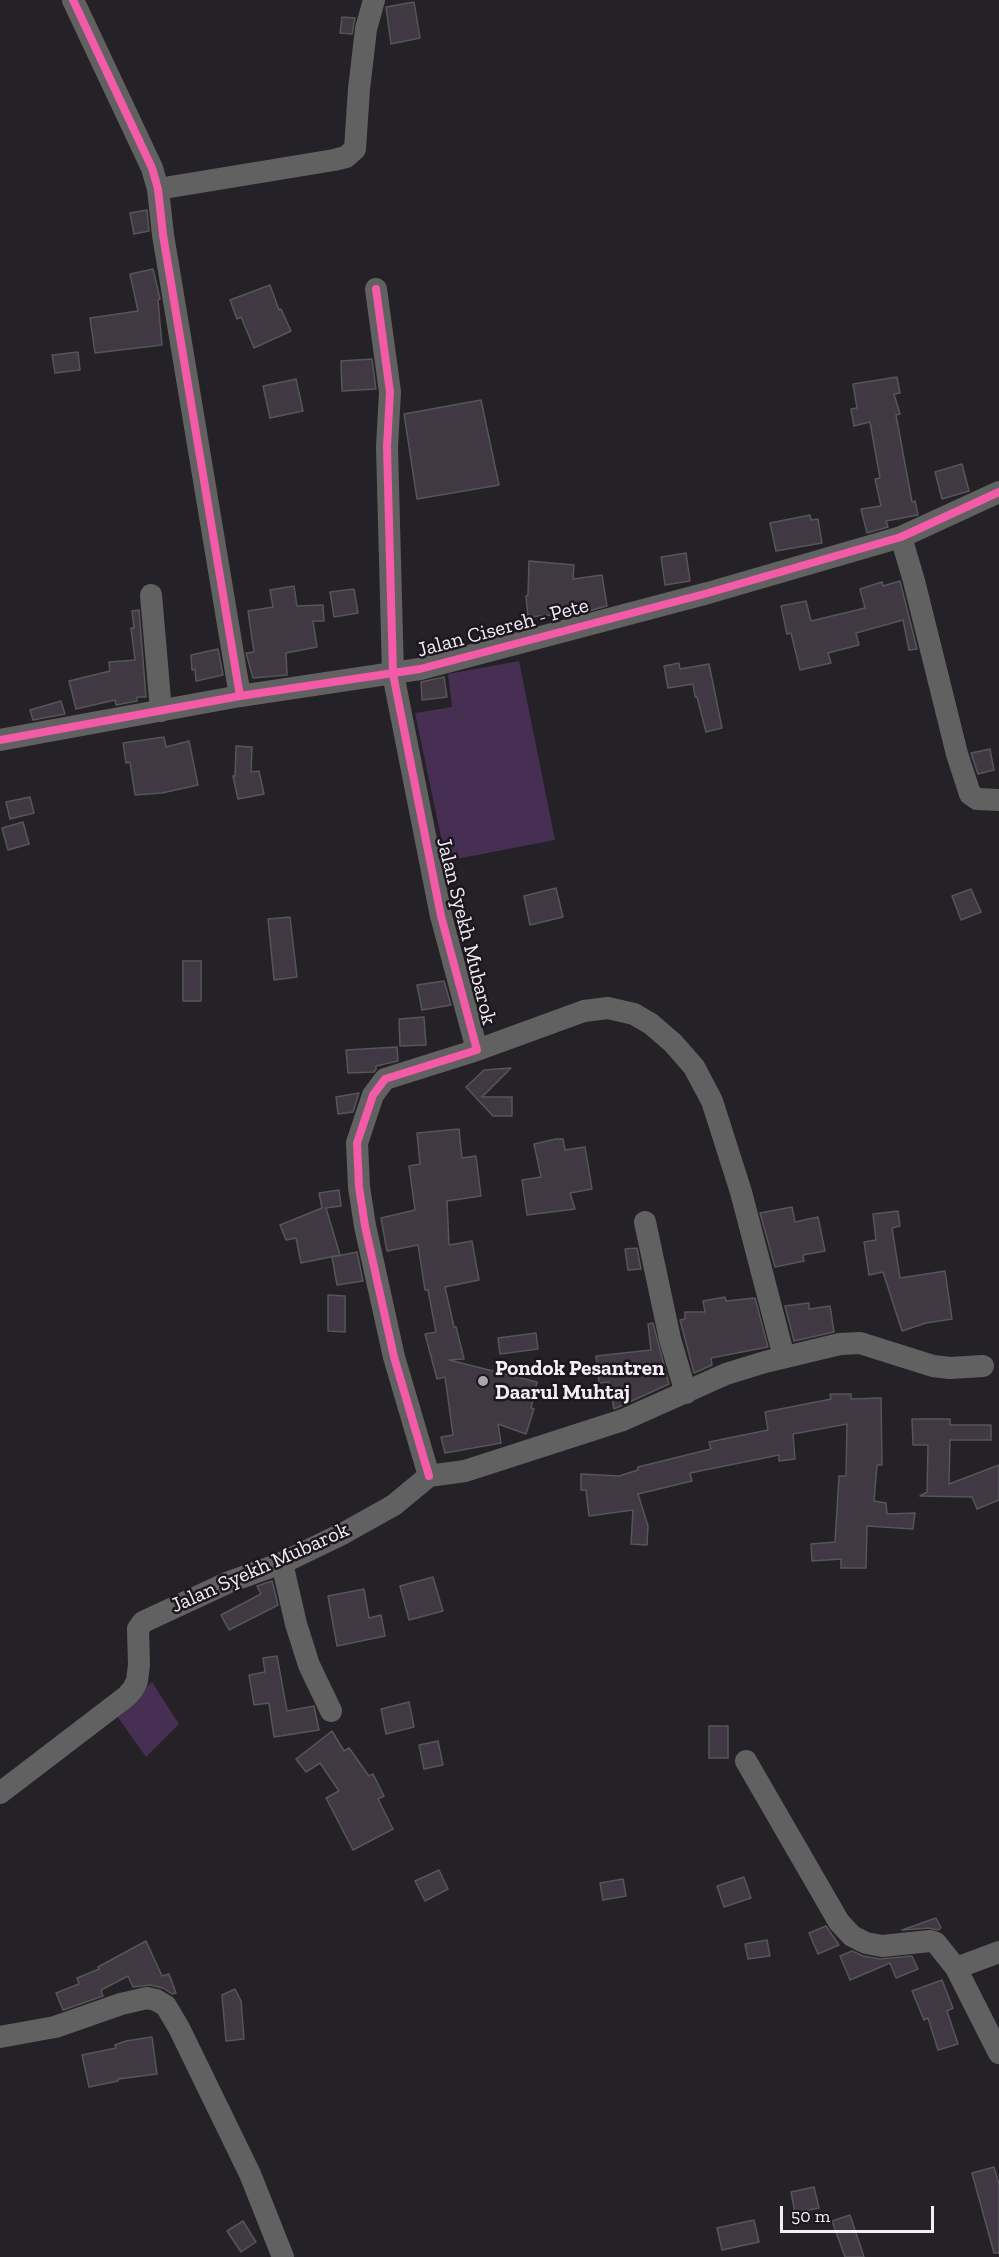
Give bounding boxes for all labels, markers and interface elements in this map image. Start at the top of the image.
street label: Jalan Cisereh - Pete [414,593,592,663]
street label: Jalan Syekh Mubarok [431,835,501,1027]
place label: Pondok Pesantren Daarul Muhtaj [495,1356,664,1406]
marker: Pondok Pesantren Daarul Muhtaj [476,1374,490,1388]
street label: Jalan Syekh Mubarok [167,1517,353,1619]
scale bar [783,2194,938,2232]
text: 50 m [791,2205,830,2227]

